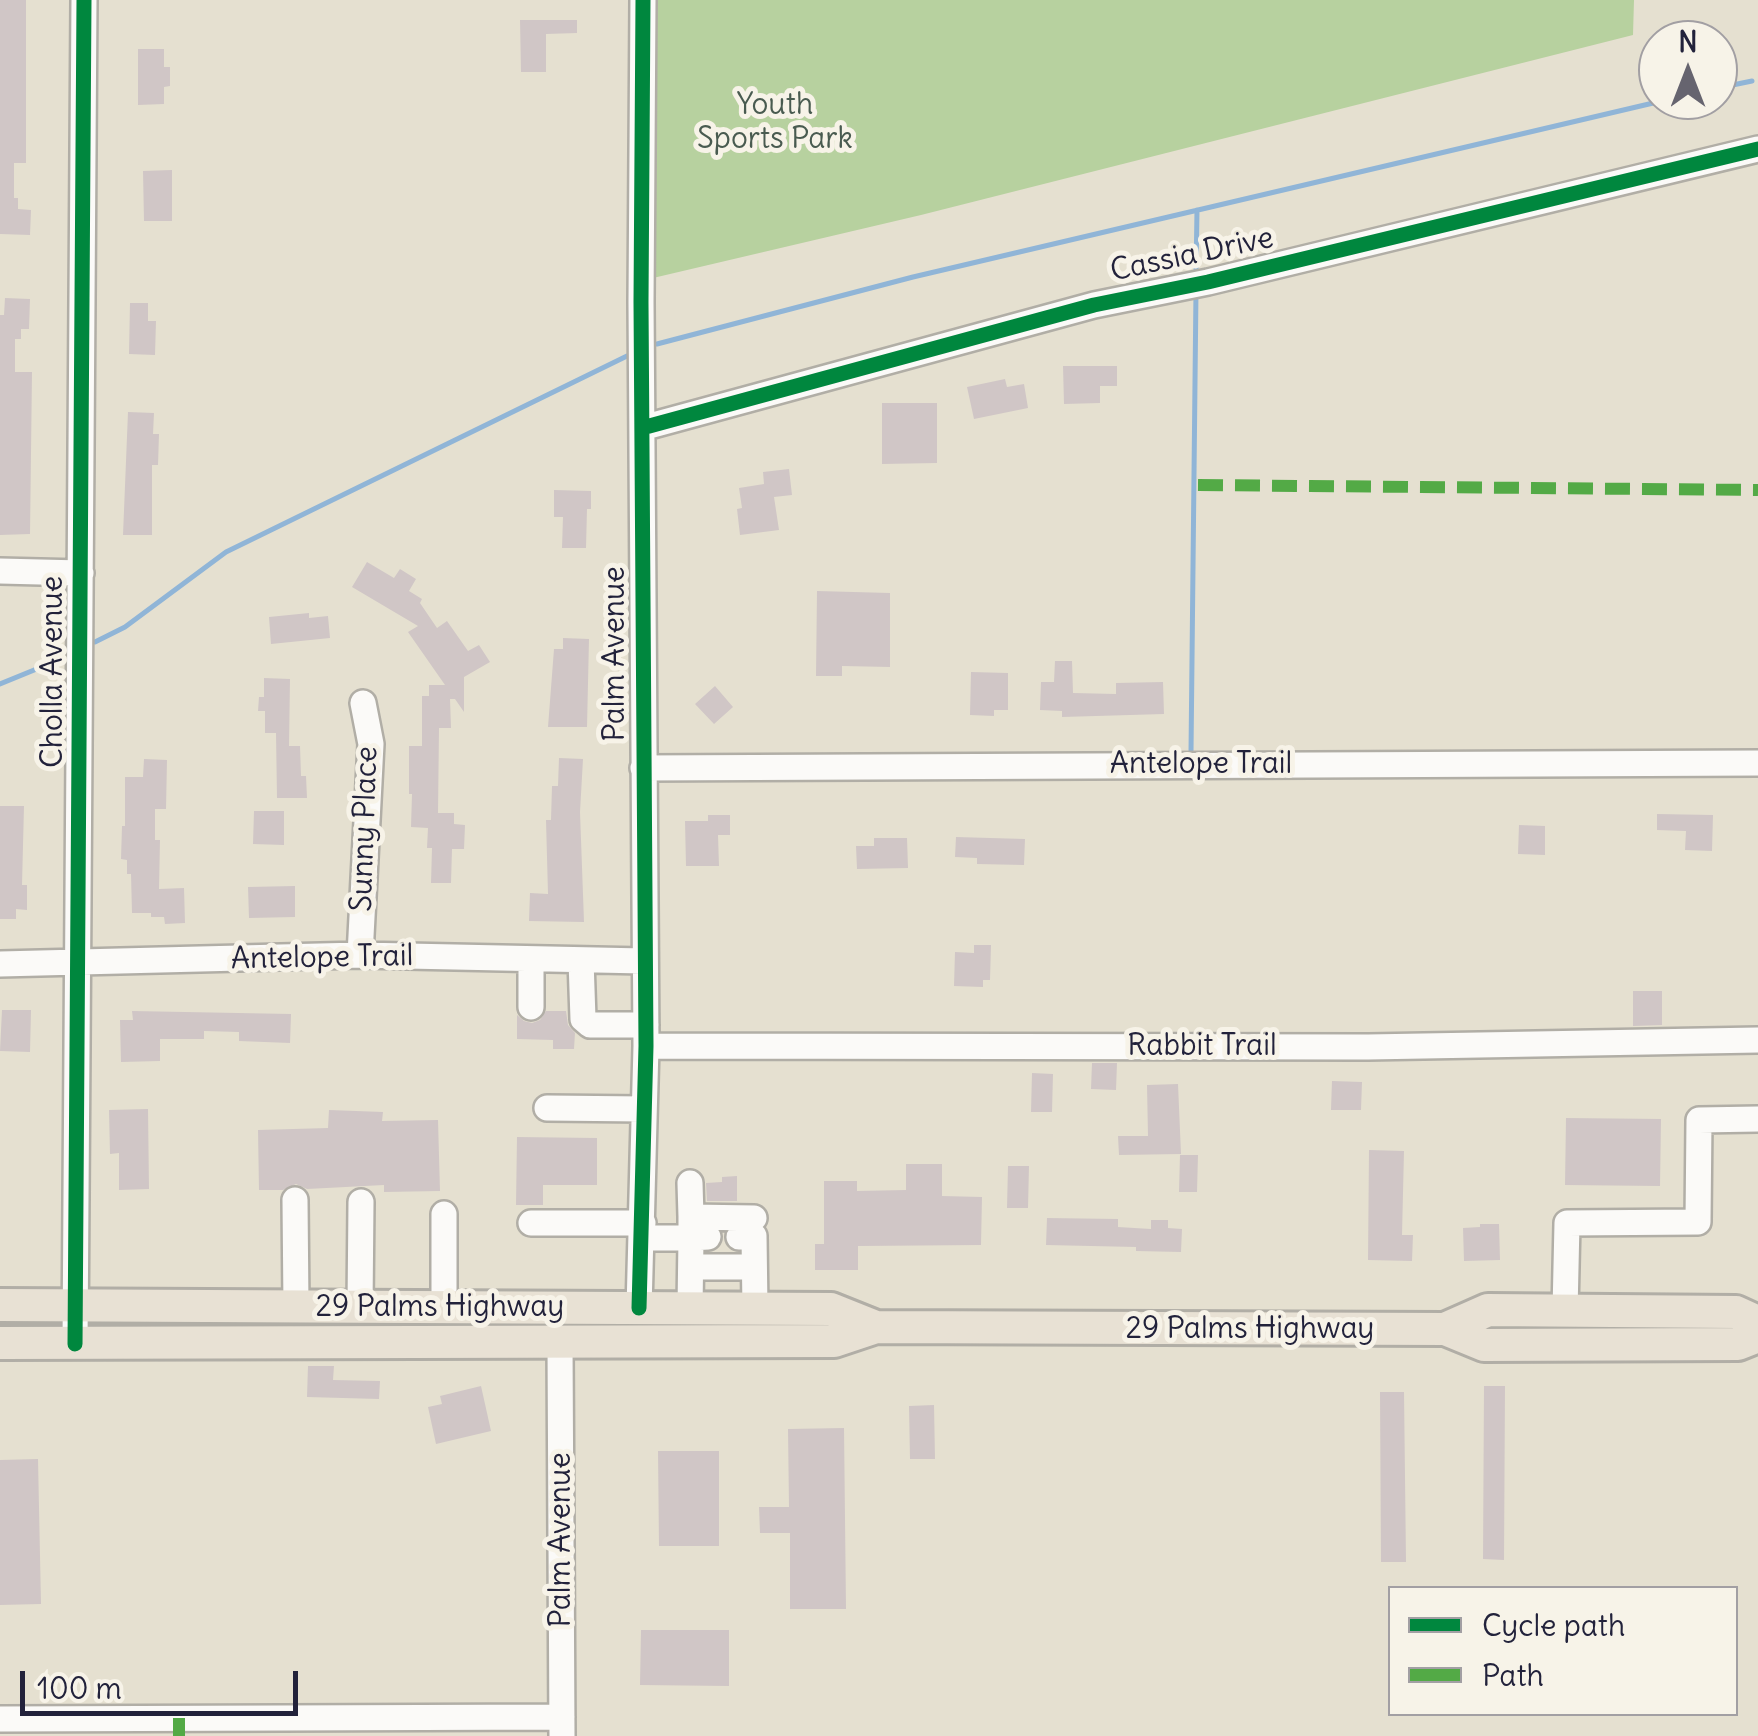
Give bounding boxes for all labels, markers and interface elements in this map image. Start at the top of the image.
north arrow [1638,20,1738,120]
text: N [1678,24,1698,60]
park label: Youth Sports Park [697,87,853,158]
street label: Cassia Drive [1107,220,1277,290]
street label: Palm Avenue [597,566,633,742]
street label: Cholla Avenue [35,576,71,768]
street label: Sunny Place [344,746,386,912]
street label: Antelope Trail [1110,746,1292,782]
street label: Antelope Trail [230,938,414,978]
street label: Rabbit Trail [1127,1028,1277,1064]
street label: 29 Palms Highway [316,1289,564,1325]
street label: 29 Palms Highway [1126,1311,1374,1347]
street label: Palm Avenue [543,1452,579,1628]
legend [1388,1586,1738,1716]
text: Cycle path [1482,1606,1625,1644]
scale bar [25,1651,302,1713]
text: Path [1482,1656,1544,1694]
text: 100 m [37,1669,122,1707]

